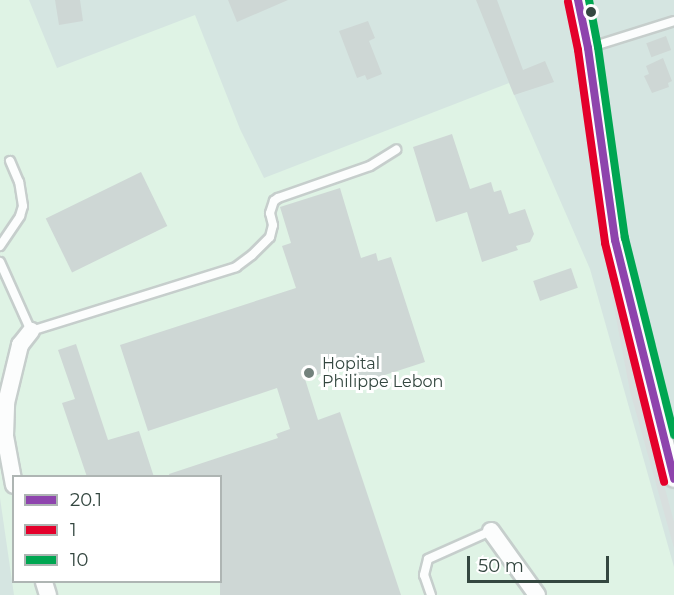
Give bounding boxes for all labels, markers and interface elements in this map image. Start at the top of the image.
unlabelled marker [585,6,597,18]
place label: Hopital Philippe Lebon [322,354,443,392]
marker: Hopital Philippe Lebon [300,364,318,382]
legend [12,475,222,583]
text: 20.1 [70,489,102,511]
text: 1 [70,519,77,541]
scale bar [470,544,612,582]
text: 10 [70,549,88,571]
text: 50 m [478,555,524,577]

